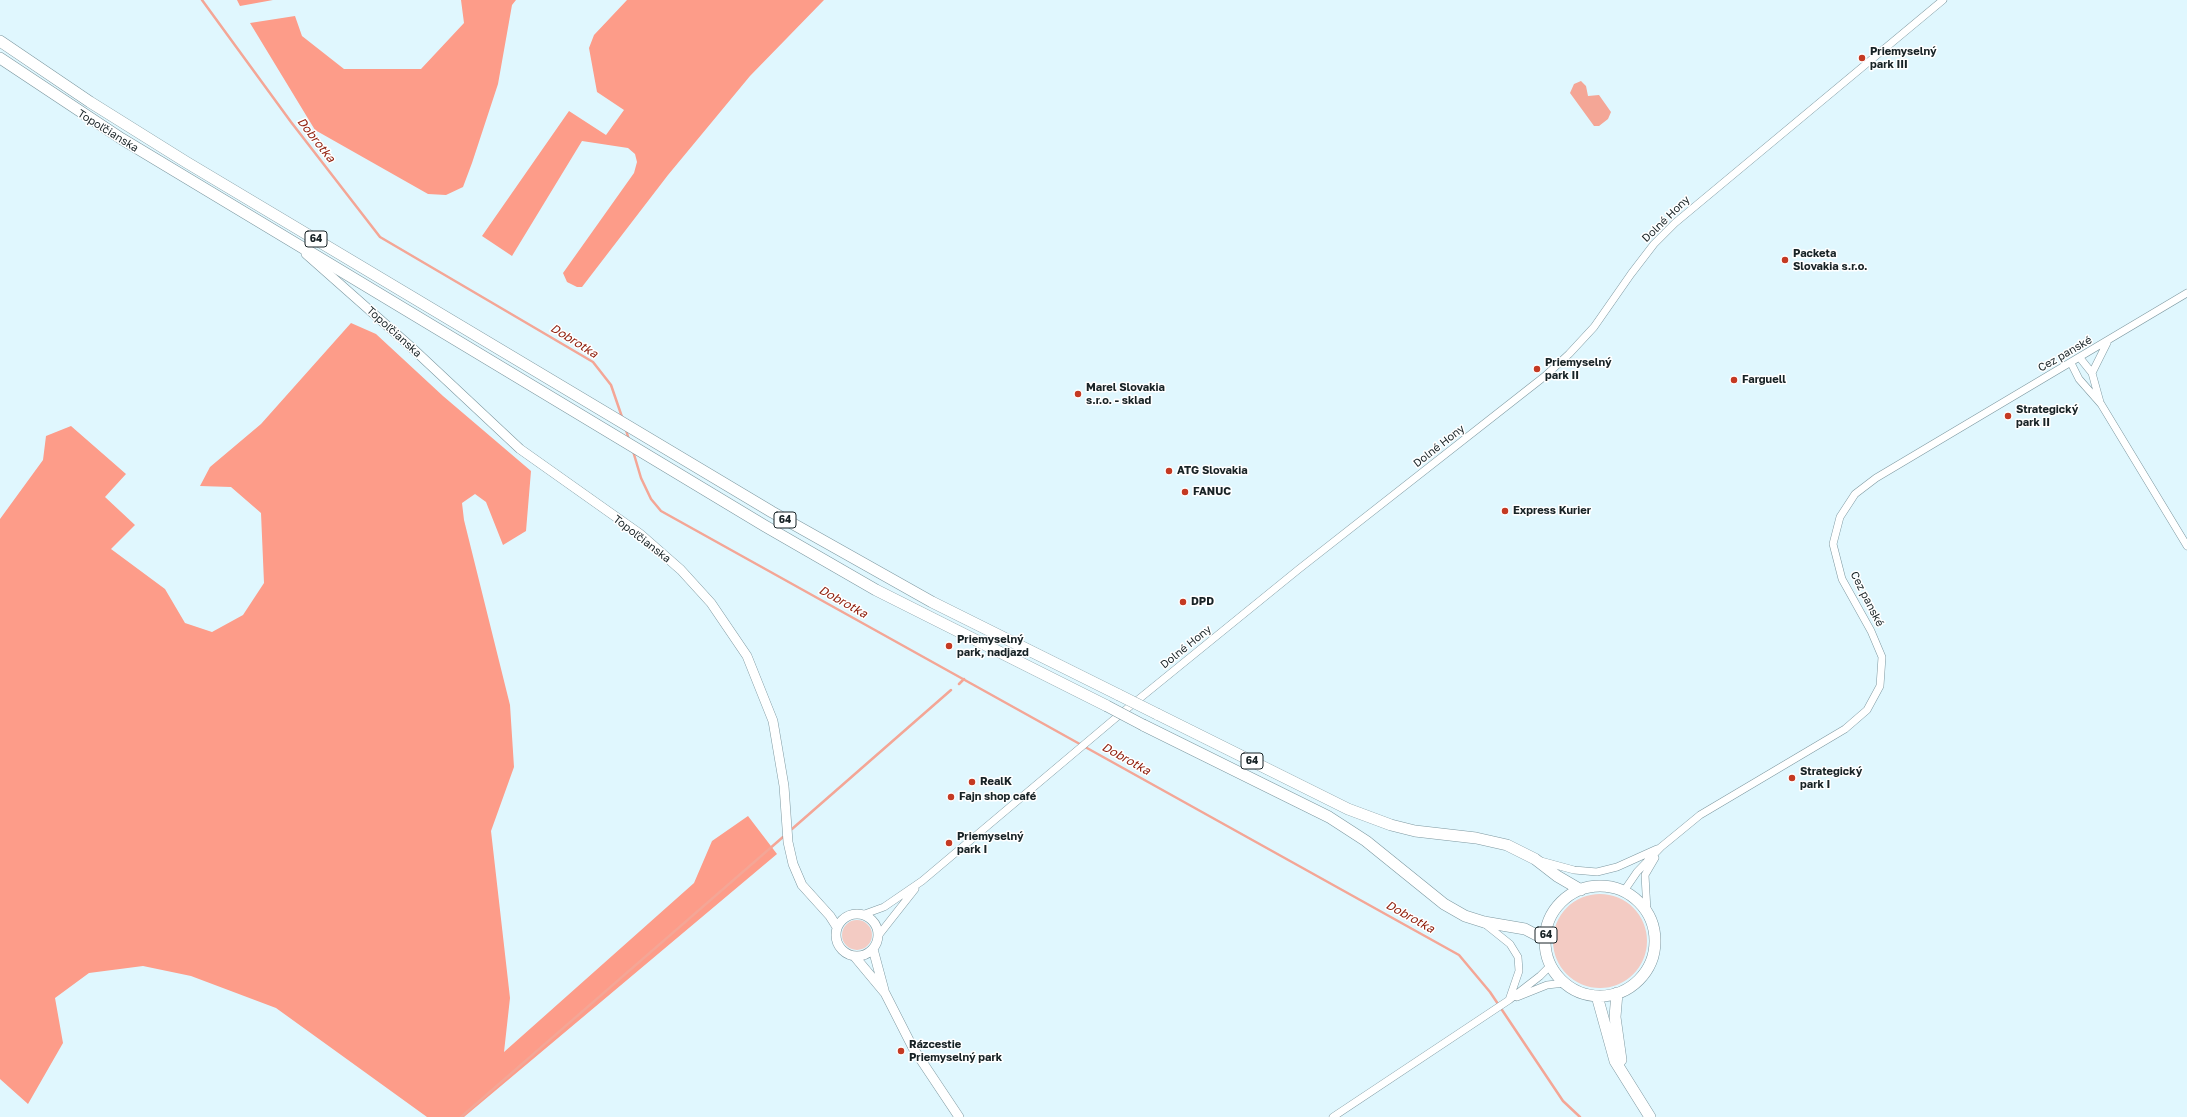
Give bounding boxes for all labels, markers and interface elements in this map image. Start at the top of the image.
place label: Priemyselný park III [1870,45,1937,71]
marker: Priemyselný park III [1857,53,1867,63]
street label: Topoľčianska [75,107,141,155]
water label: Dobrotka [294,115,338,165]
street label: Dolné Hony [1639,193,1693,245]
road number: 64 [305,231,327,247]
place label: Packeta Slovakia s.r.o. [1793,247,1868,273]
marker: Packeta Slovakia s.r.o. [1780,255,1790,265]
street label: Topoľčianska [364,304,424,360]
water label: Dobrotka [548,321,600,361]
street label: Cez panské [2036,333,2094,375]
place label: Priemyselný park II [1545,356,1612,382]
marker: Priemyselný park II [1532,364,1542,374]
place label: Farguell [1742,373,1786,387]
marker: Farguell [1729,375,1739,385]
place label: Marel Slovakia s.r.o. - sklad [1086,381,1165,407]
marker: Marel Slovakia s.r.o. - sklad [1073,389,1083,399]
place label: Strategický park II [2016,403,2078,429]
marker: Strategický park II [2003,411,2013,421]
street label: Dolné Hony [1411,422,1467,470]
place label: ATG Slovakia [1177,464,1248,478]
marker: ATG Slovakia [1164,466,1174,476]
place label: FANUC [1193,485,1231,499]
marker: FANUC [1180,487,1190,497]
place label: Express Kurier [1513,504,1591,518]
marker: Express Kurier [1500,506,1510,516]
street label: Topoľčianska [611,512,673,566]
road number: 64 [774,512,796,528]
street label: Cez panské [1847,569,1887,629]
water label: Dobrotka [816,583,870,621]
place label: DPD [1191,595,1214,609]
marker: DPD [1178,597,1188,607]
street label: Dolné Hony [1158,623,1214,671]
place label: Priemyselný park, nadjazd [957,633,1029,659]
marker: Priemyselný park, nadjazd [944,641,954,651]
water label: Dobrotka [1099,740,1153,778]
road number: 64 [1241,753,1263,769]
place label: Strategický park I [1800,765,1862,791]
marker: Strategický park I [1787,773,1797,783]
place label: RealK [980,775,1012,789]
marker: RealK [967,777,977,787]
place label: Fajn shop café [959,790,1036,804]
marker: Fajn shop café [946,792,956,802]
place label: Priemyselný park I [957,830,1024,856]
marker: Priemyselný park I [944,838,954,848]
water label: Dobrotka [1383,898,1437,936]
road number: 64 [1535,927,1557,943]
place label: Rázcestie Priemyselný park [909,1038,1002,1064]
marker: Rázcestie Priemyselný park [896,1046,906,1056]

